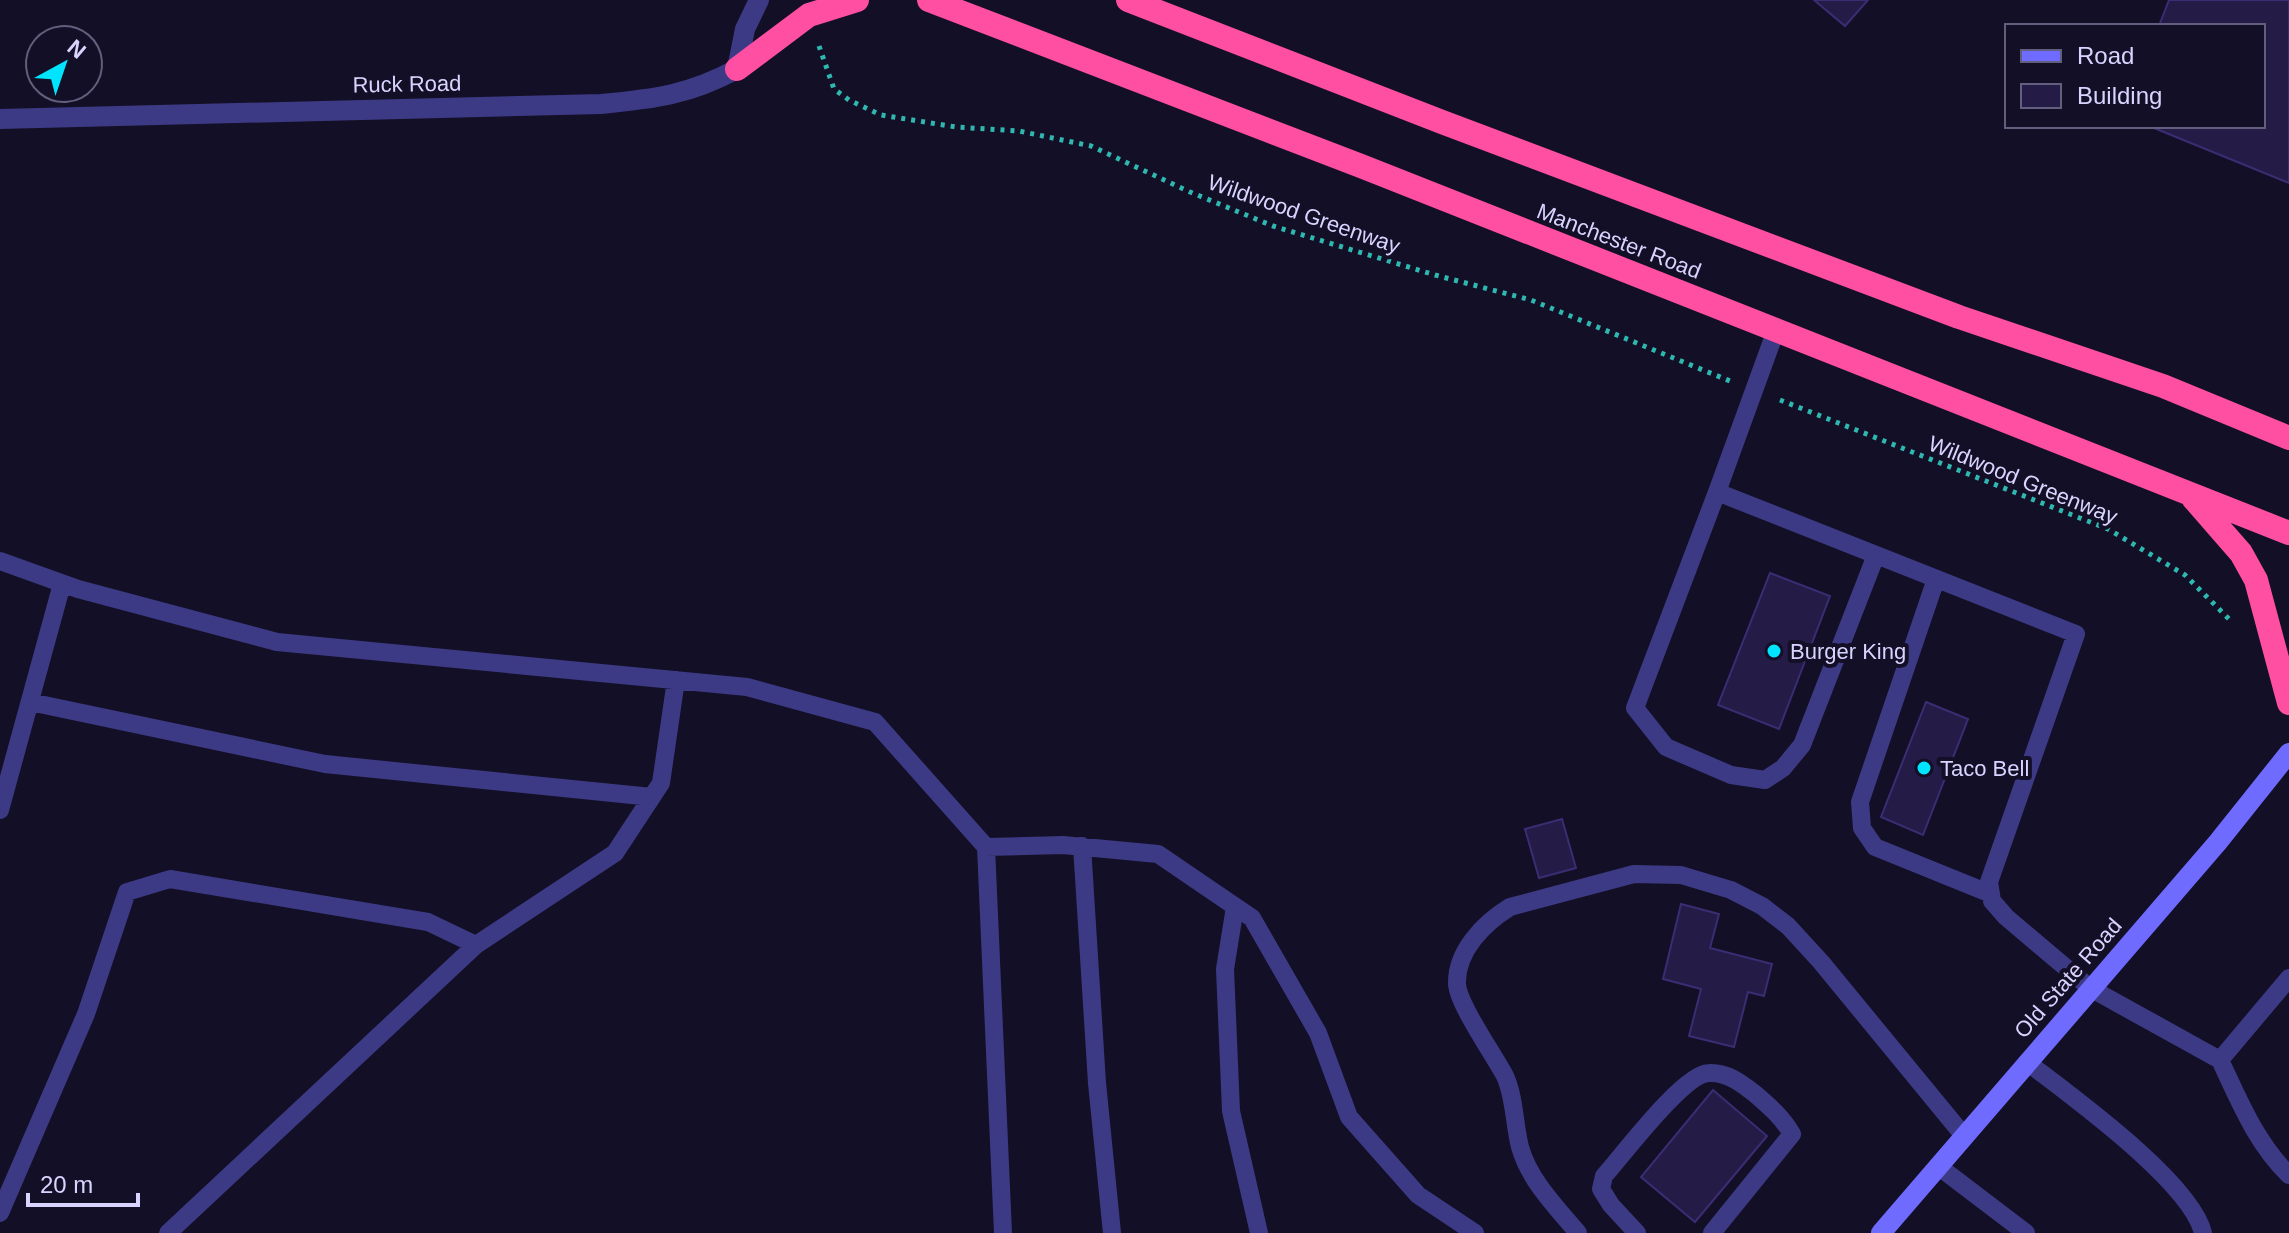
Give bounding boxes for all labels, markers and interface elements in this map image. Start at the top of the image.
north arrow [24,24,104,104]
legend [2005,24,2265,128]
text: N [62,34,91,64]
text: Road [2077,42,2134,69]
street label: Ruck Road [352,71,462,97]
text: Building [2077,82,2162,109]
street label: Wildwood Greenway [1205,169,1403,259]
street label: Manchester Road [1533,198,1705,284]
street label: Wildwood Greenway [1925,431,2121,529]
place label: Burger King [1790,639,1906,664]
marker: Burger King [1765,642,1783,660]
place label: Taco Bell [1940,756,2029,781]
marker: Taco Bell [1915,759,1933,777]
street label: Old State Road [2009,913,2127,1043]
scale bar [28,1157,138,1207]
text: 20 m [40,1171,93,1198]

